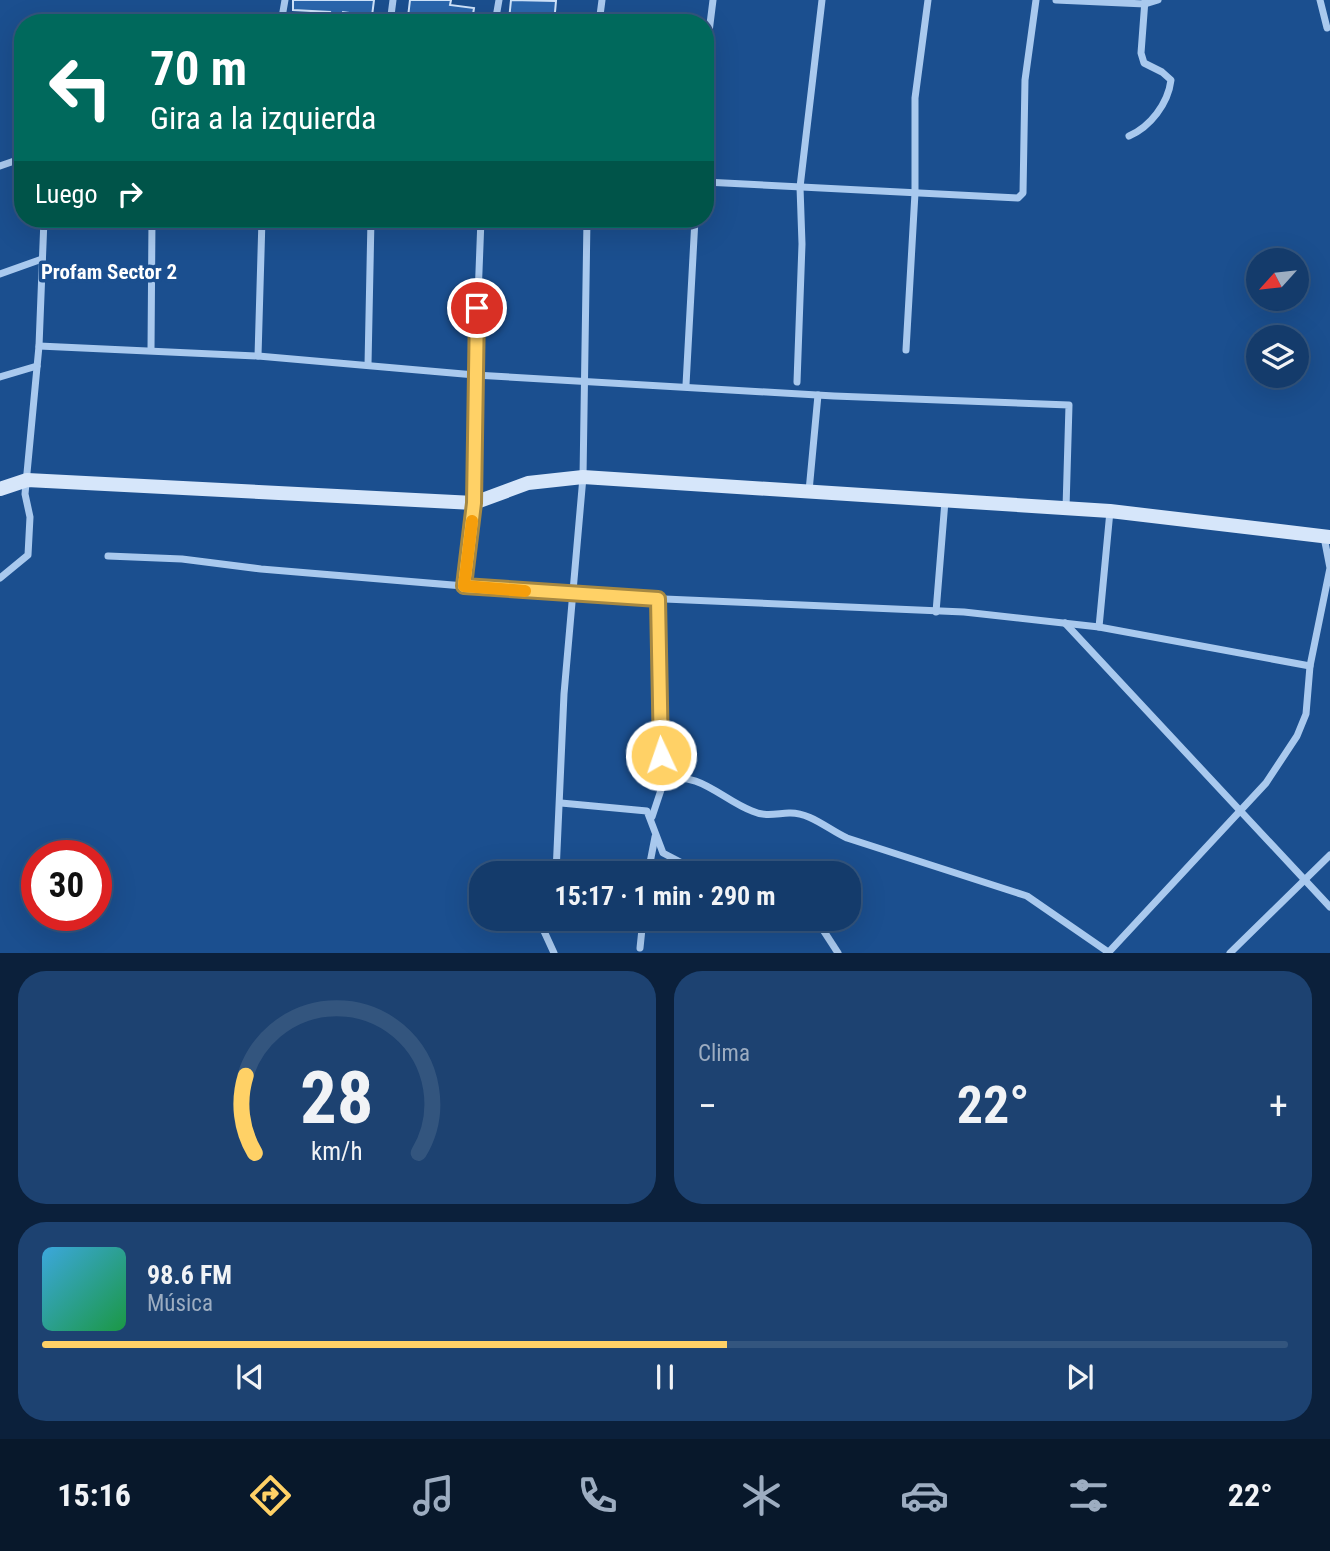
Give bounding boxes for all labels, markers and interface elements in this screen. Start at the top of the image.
text: 70 m [150,40,247,97]
icon: left [35,42,126,133]
text: Gira a la izquierda [150,99,376,137]
icon: right [111,175,149,213]
text: Luego [35,179,97,209]
north arrow [1246,248,1309,312]
map controls [1246,248,1309,388]
district label: Profam Sector 2 [41,260,177,284]
pin [447,278,507,338]
icon: arrive [458,289,496,327]
button: layers [1246,325,1309,388]
position arrow [624,718,698,792]
speed limit sign: 30 [21,840,112,931]
text: 15:17 · 1 min · 290 m [555,881,775,911]
text: Clima [698,1040,750,1067]
text: 28 [300,1056,374,1142]
text: 22° [957,1075,1029,1136]
text: − [698,1084,717,1128]
text: + [1269,1084,1288,1128]
text: km/h [311,1137,363,1166]
text: 98.6 FM [147,1260,232,1290]
text: Música [147,1290,213,1317]
icon: previous [231,1358,269,1396]
icon: pause [646,1358,684,1396]
icon: next [1061,1358,1099,1396]
icon: directions [246,1471,295,1520]
icon: music [409,1471,458,1520]
icon: phone [573,1471,622,1520]
icon: climate [737,1471,786,1520]
icon: car [900,1471,949,1520]
icon: filters [1064,1471,1113,1520]
text: 15:16 [57,1476,131,1514]
text: 22° [1228,1476,1273,1514]

